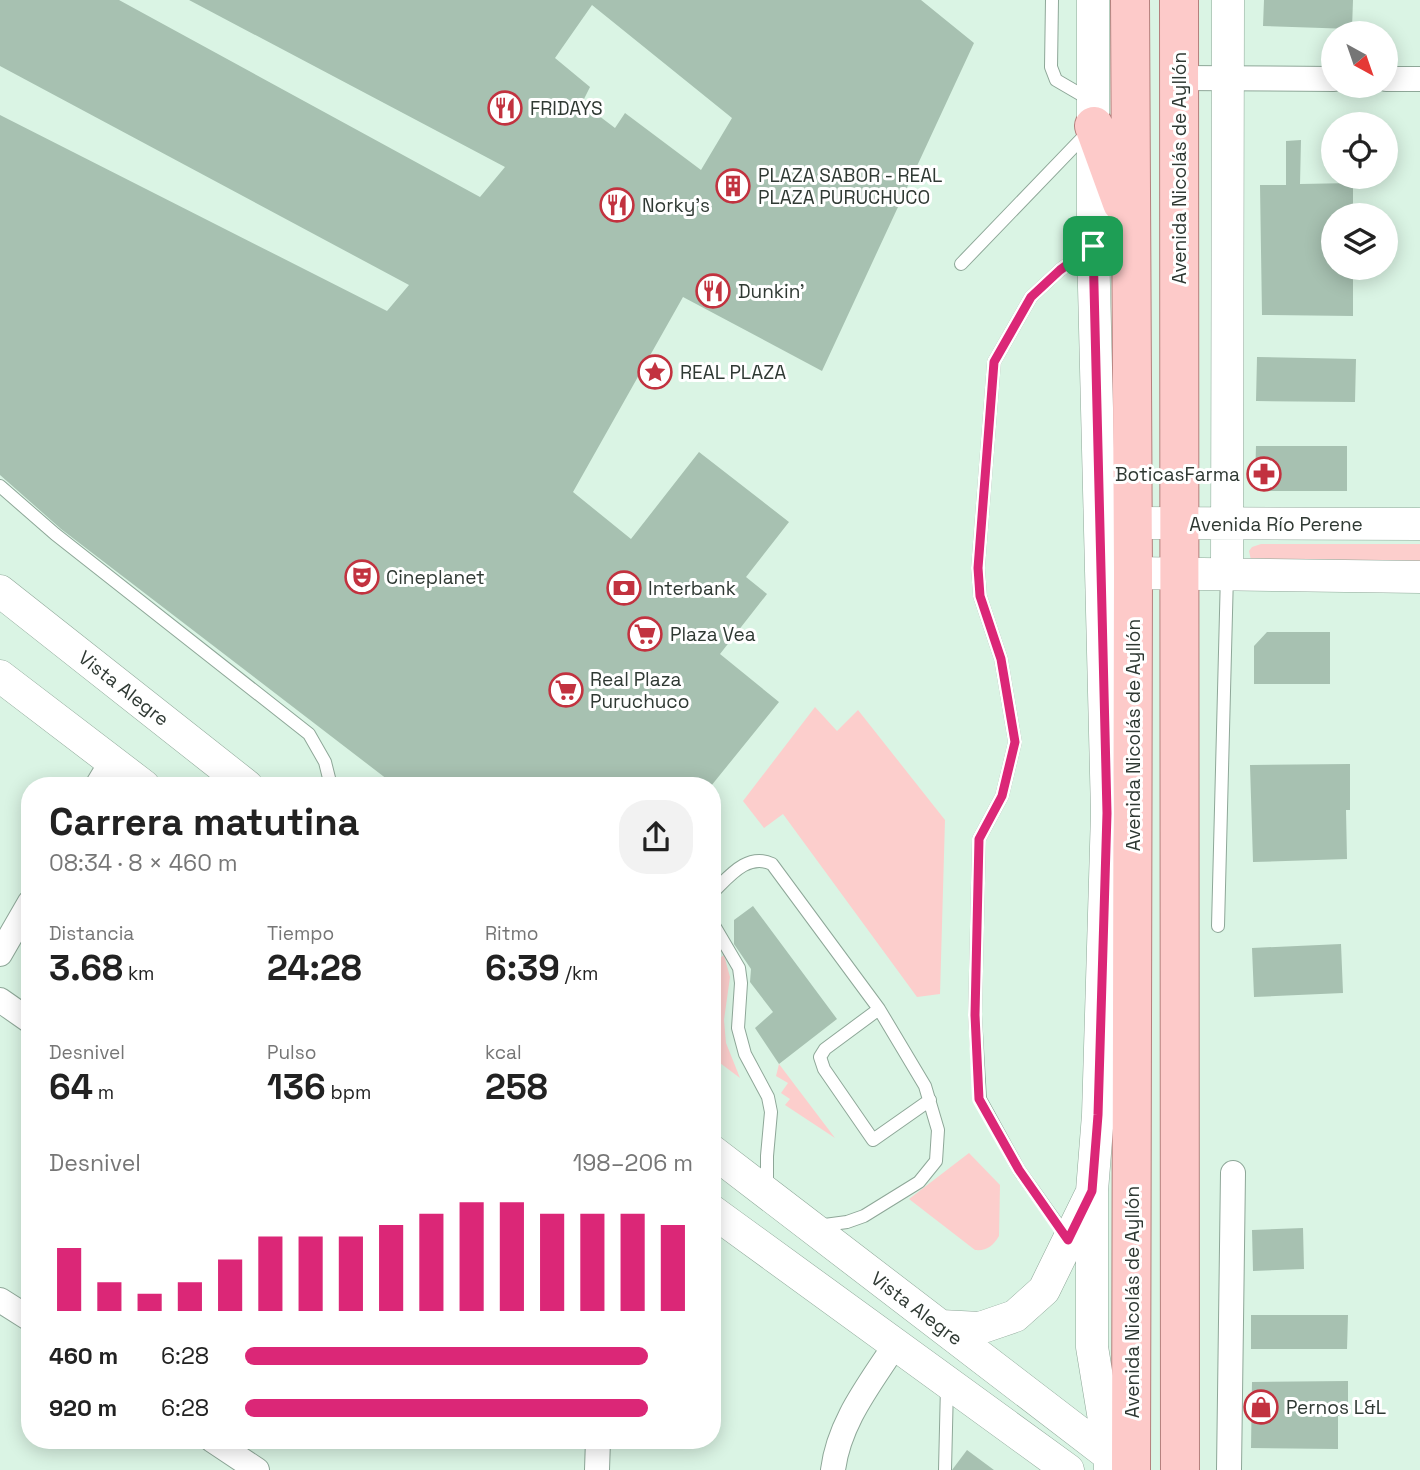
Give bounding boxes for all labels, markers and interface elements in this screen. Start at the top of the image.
north arrow [1321,21,1398,98]
map controls [1321,21,1398,280]
street label: Avenida Nicolás de Ayllón [1167,52,1192,284]
restaurant icon: FRIDAYS [486,89,524,127]
place label: FRIDAYS [530,96,603,121]
button: locate [1321,112,1398,189]
place label: PLAZA SABOR - REAL PLAZA PURUCHUCO [758,163,942,210]
building icon: PLAZA SABOR - REAL PLAZA PURUCHUCO [714,167,752,205]
restaurant icon: Norky's [598,186,636,224]
place label: Norky's [642,193,710,218]
button: layers [1321,203,1398,280]
pin [1063,216,1123,276]
icon: arrive [1074,227,1112,265]
restaurant icon: Dunkin' [694,272,732,310]
place label: Dunkin' [738,279,805,304]
place icon: REAL PLAZA [636,353,674,391]
place label: REAL PLAZA [680,360,786,385]
pharmacy icon: BoticasFarma [1245,455,1283,493]
place label: BoticasFarma [1115,462,1240,487]
street label: Avenida Río Perene [1189,512,1363,537]
theatre icon: Cineplanet [343,558,381,596]
place label: Cineplanet [386,565,485,590]
bank icon: Interbank [605,569,643,607]
place label: Interbank [648,576,736,601]
supermarket icon: Plaza Vea [626,615,664,653]
street label: Avenida Nicolás de Ayllón [1121,619,1146,851]
place label: Plaza Vea [670,622,756,647]
street label: Vista Alegre [73,645,174,732]
place label: Real Plaza Puruchuco [590,667,689,714]
supermarket icon: Real Plaza Puruchuco [547,671,585,709]
text: Carrera matutina [49,798,360,846]
button: share [619,800,693,874]
text: 08:34 · 8 × 460 m [49,848,238,878]
text: Distancia [49,921,134,946]
text: Tiempo [267,921,334,946]
text: Ritmo [485,921,538,946]
text: 3.68 [49,946,123,990]
text: 24:28 [267,946,362,990]
text: 6:39 [485,946,560,990]
text: km [123,961,154,986]
text: /km [560,961,598,986]
text: Desnivel [49,1040,125,1065]
text: Pulso [267,1040,316,1065]
text: kcal [485,1040,522,1065]
text: 64 [49,1065,93,1109]
text: 136 [267,1065,326,1109]
text: 258 [485,1065,548,1109]
text: m [93,1080,114,1105]
text: bpm [326,1080,371,1105]
text: Desnivel [49,1148,141,1178]
text: 198–206 m [573,1148,693,1178]
street label: Avenida Nicolás de Ayllón [1120,1186,1145,1418]
street label: Vista Alegre [866,1266,968,1351]
text: 460 m [49,1341,118,1371]
text: 6:28 [161,1341,209,1371]
shop icon: Pernos L&L [1242,1388,1280,1426]
text: 920 m [49,1393,117,1423]
text: 6:28 [161,1393,209,1423]
place label: Pernos L&L [1286,1395,1386,1420]

